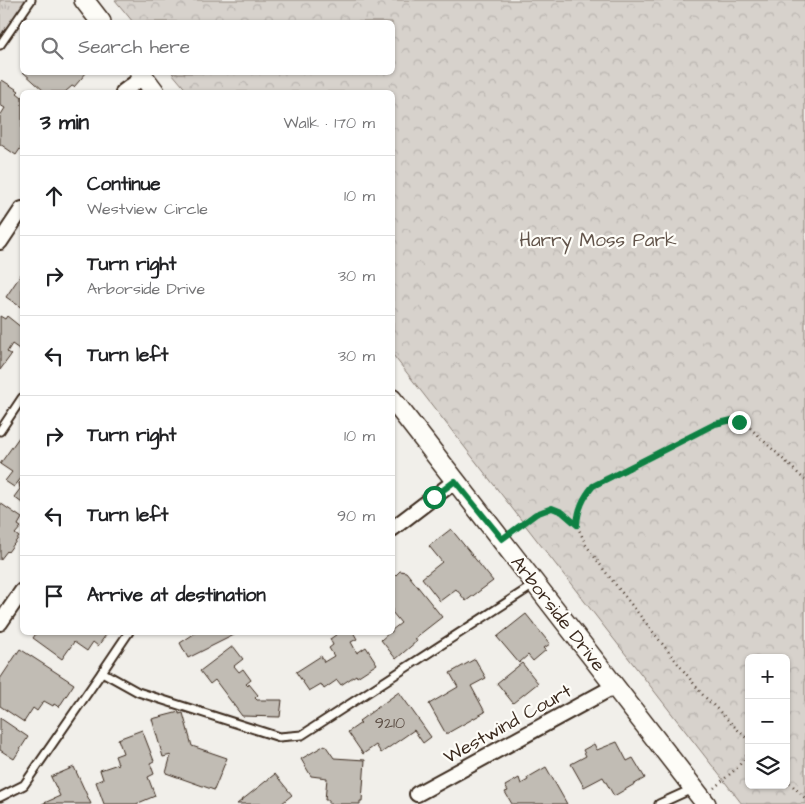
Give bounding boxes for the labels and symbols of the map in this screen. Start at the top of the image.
park label: Harry Moss Park [519,227,677,255]
route end [728,411,751,434]
route start [423,486,446,509]
street label: Arborside Drive [504,550,612,678]
street label: Westwind Court [439,678,577,771]
house number: 9210 [375,712,405,734]

